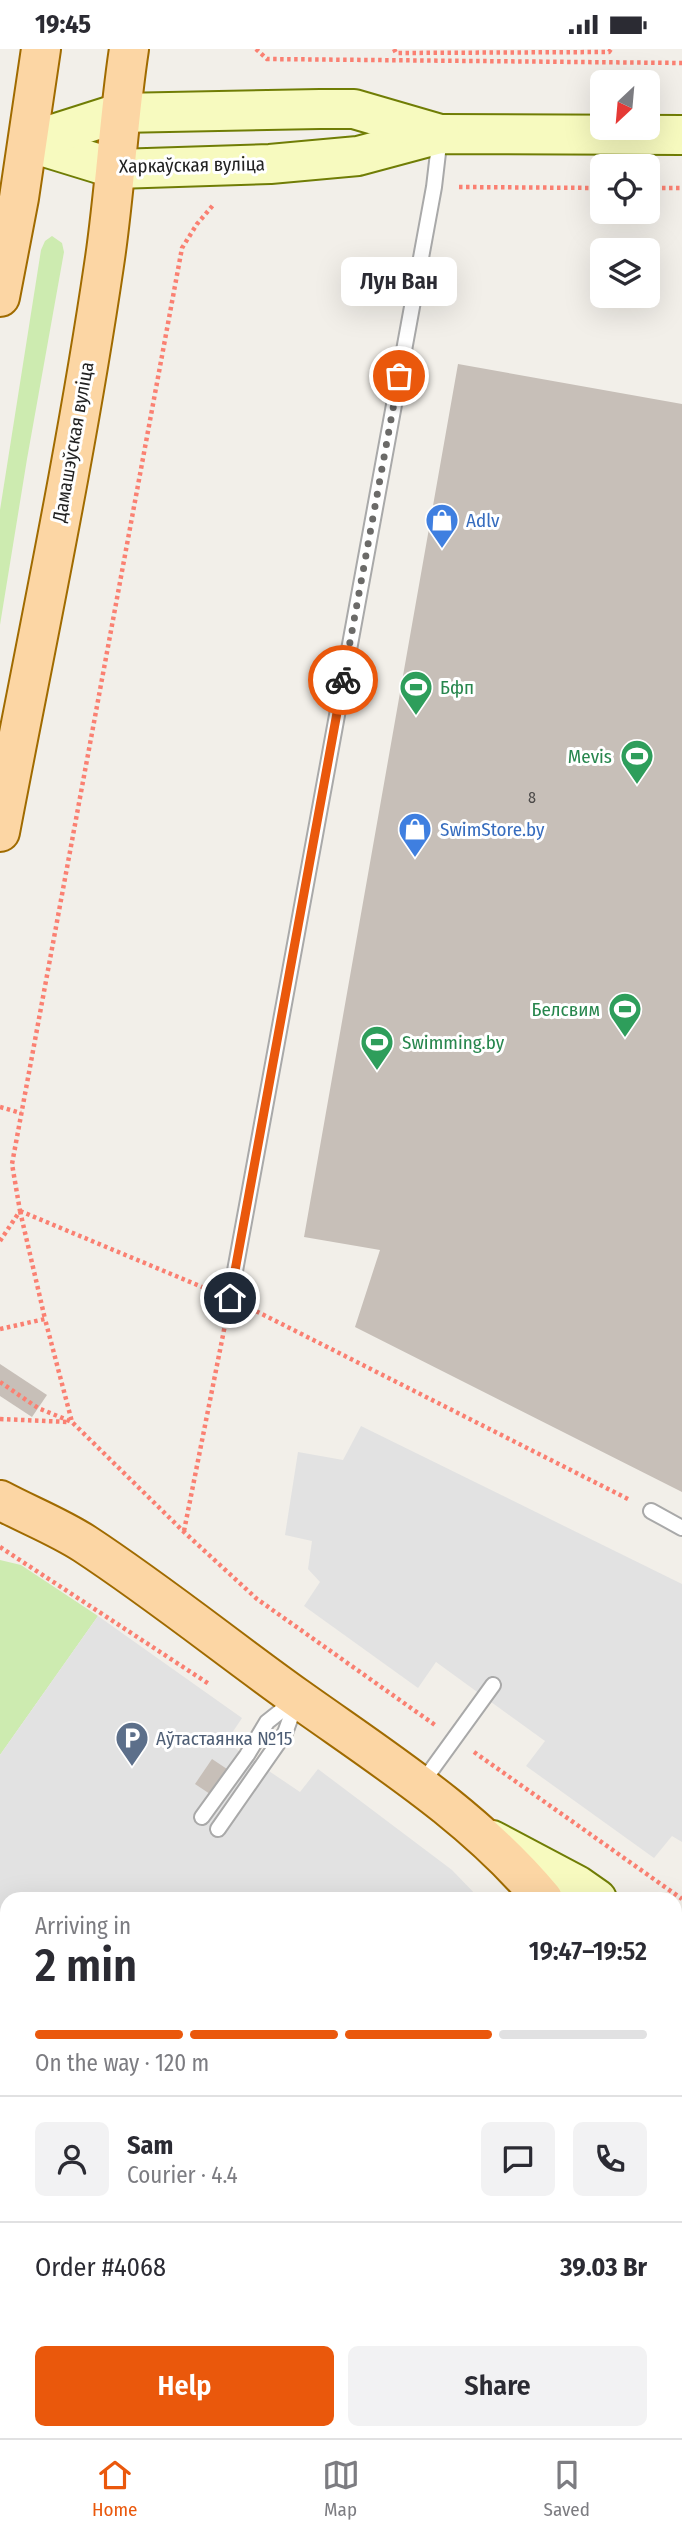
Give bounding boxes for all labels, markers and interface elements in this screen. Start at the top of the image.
text: 19:45 [35,9,91,40]
north arrow [590,70,660,140]
map controls [590,70,660,308]
street label: Харкаўская вуліца [119,152,265,178]
button: locate [590,154,660,224]
button: layers [590,238,660,308]
callout: Лун Ван [341,257,457,306]
text: Лун Ван [360,267,438,295]
pin [369,346,429,406]
icon: bag [380,357,418,395]
street label: Дамашэўская вуліца [47,360,98,525]
shop icon: Adlv [423,501,461,550]
place label: Adlv [466,509,500,532]
courier [308,645,378,715]
icon: bike [324,661,362,699]
sports icon: Бфп [397,668,435,717]
place label: Бфп [440,676,474,699]
sports icon: Mevis [618,737,656,786]
place label: Mevis [568,745,612,768]
house number: 8 [528,788,536,807]
shop icon: SwimStore.by [396,810,434,859]
place label: SwimStore.by [440,818,545,841]
sports icon: Белсвим [606,990,644,1039]
place label: Белсвим [532,998,600,1021]
sports icon: Swimming.by [358,1023,396,1072]
place label: Swimming.by [402,1031,505,1054]
pin [200,1268,260,1328]
icon: home [211,1279,249,1317]
parking icon: Аўтастаянка №15 [113,1719,151,1768]
place label: Аўтастаянка №15 [156,1727,293,1750]
text: Arriving in [35,1912,131,1940]
text: 19:47–19:52 [529,1936,647,1967]
text: 2 min [35,1938,137,1993]
text: On the way · 120 m [35,2049,209,2077]
button: person [35,2122,109,2196]
button: chat [481,2122,555,2196]
button: phone [573,2122,647,2196]
text: Sam [127,2130,173,2161]
text: Courier · 4.4 [127,2161,238,2189]
text: Order #4068 [35,2252,166,2283]
text: 39.03 Br [560,2252,647,2283]
button: Help [35,2346,334,2426]
button: Share [348,2346,647,2426]
tab: Home [92,2456,138,2521]
tab: Map [322,2456,360,2521]
tab: Saved [544,2456,590,2521]

